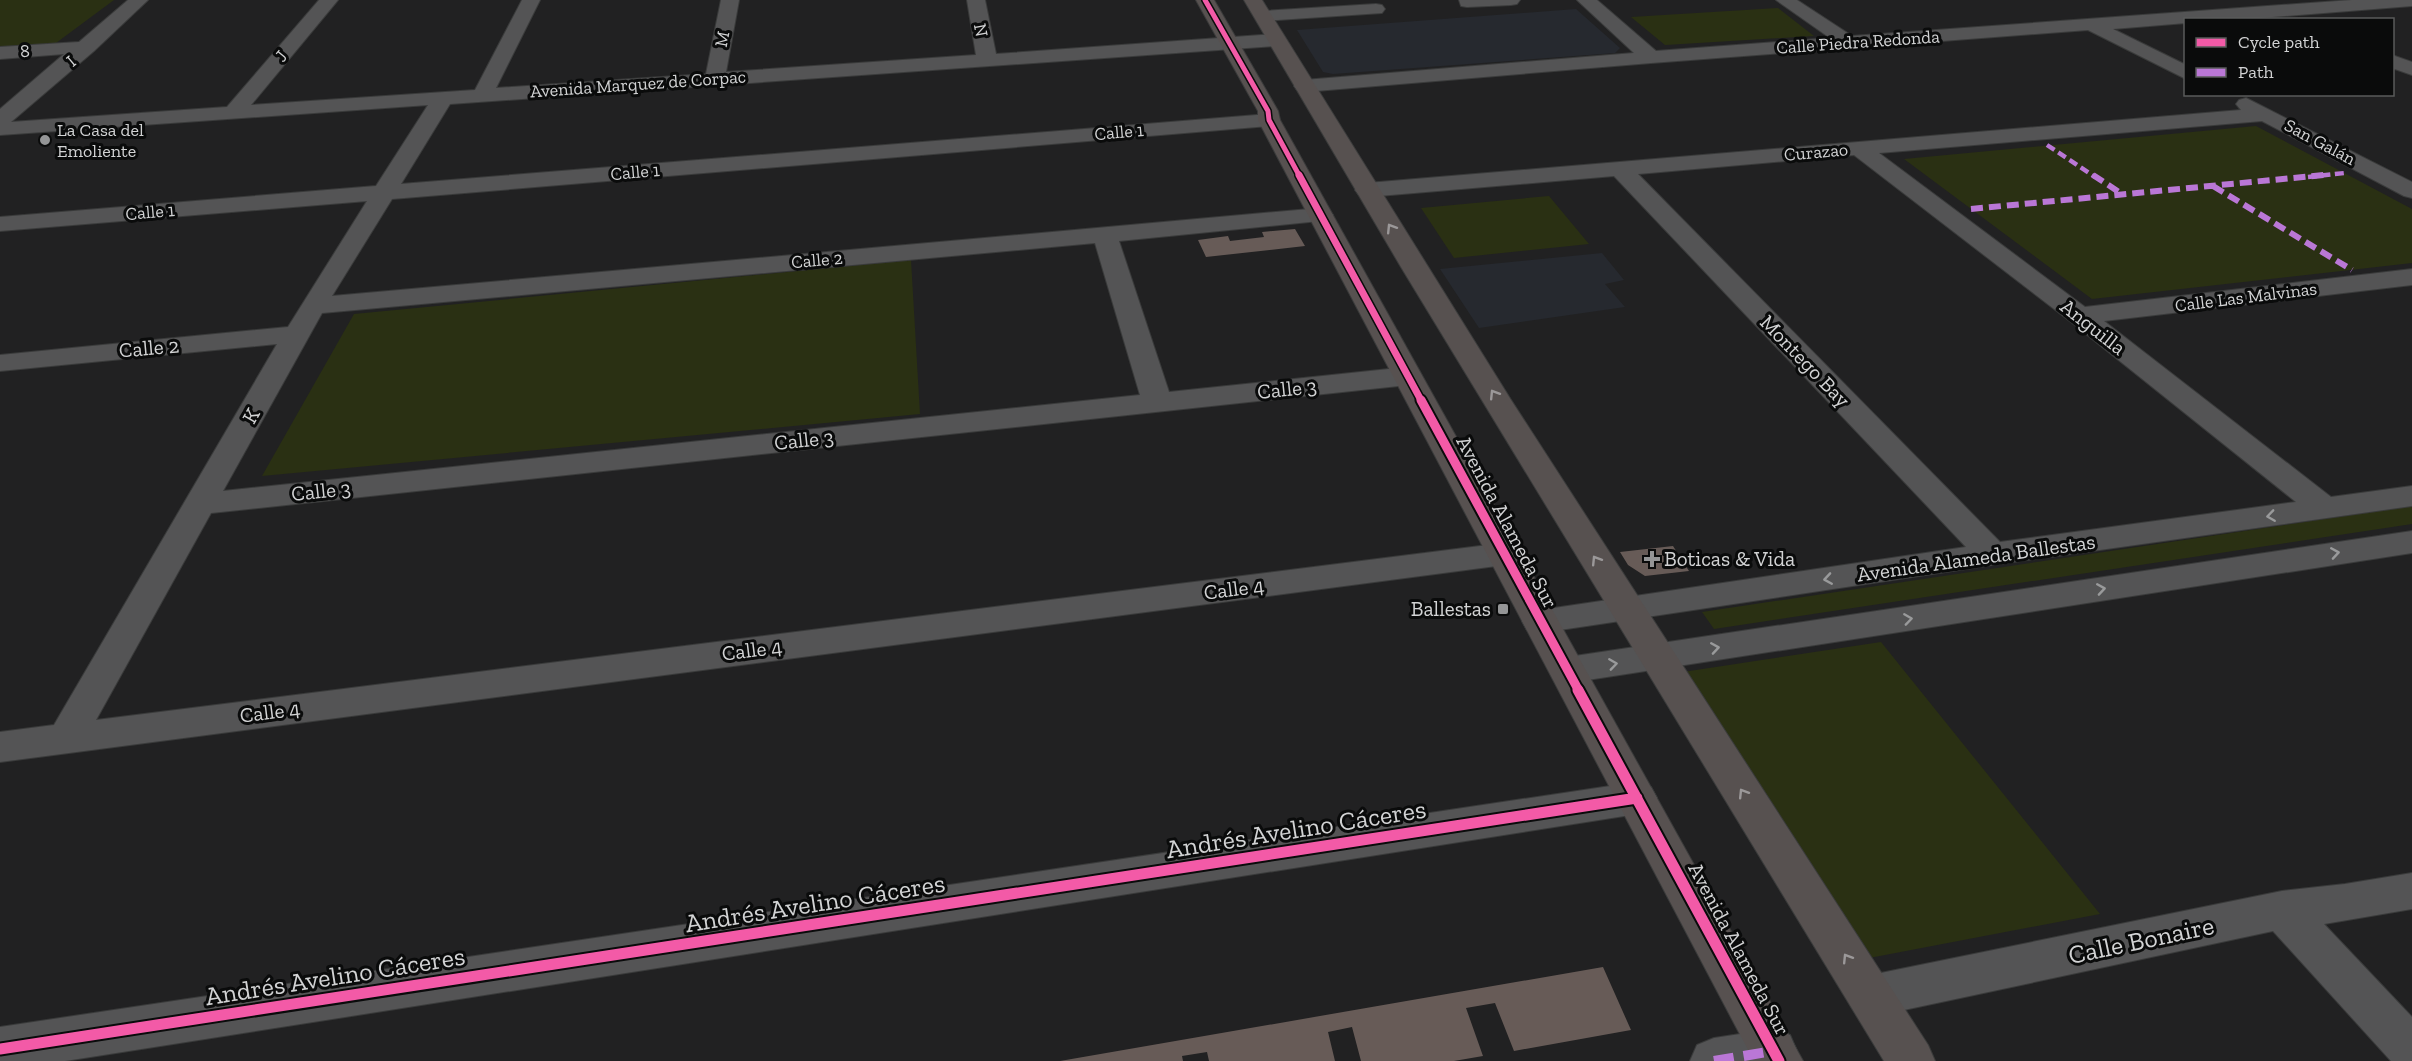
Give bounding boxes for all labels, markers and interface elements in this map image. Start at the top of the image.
legend [2184,18,2394,96]
street label: N [969,21,993,39]
street label: Calle Piedra Redonda [1776,25,1941,59]
street label: M [710,29,734,49]
text: Cycle path [2238,31,2320,53]
street label: 8 [19,40,31,62]
street label: J [270,46,292,66]
street label: I [62,51,80,71]
text: Path [2238,61,2274,83]
street label: Avenida Marquez de Corpac [529,65,747,103]
street label: San Galán [2281,114,2360,170]
place label: La Casa del Emoliente [57,119,144,162]
street label: Calle 1 [1093,119,1145,145]
marker: La Casa del Emoliente [38,133,52,147]
street label: Curazao [1783,138,1849,166]
street label: Calle 1 [609,159,661,185]
street label: Calle 1 [124,199,176,225]
one-way arrow [1386,224,1398,234]
street label: Calle 2 [790,247,844,273]
street label: Calle Las Malvinas [2174,277,2318,317]
street label: Anguilla [2056,293,2131,360]
street label: Montego Bay [1755,309,1856,412]
street label: Calle 2 [118,332,180,363]
street label: Calle 3 [1256,373,1318,404]
one-way arrow [1489,390,1501,400]
street label: K [236,403,265,428]
street label: Calle 3 [773,424,835,455]
street label: Avenida Alameda Sur [1451,431,1564,612]
street label: Calle 3 [290,475,352,506]
one-way arrow [2266,510,2276,522]
street label: Avenida Alameda Ballestas [1855,528,2097,587]
place label: Boticas & Vida [1664,546,1795,571]
one-way arrow [2330,548,2340,560]
marker: Boticas & Vida [1645,552,1659,566]
one-way arrow [1592,556,1604,566]
street label: Calle 4 [1202,572,1266,605]
one-way arrow [1824,573,1833,585]
one-way arrow [2095,583,2105,596]
place label: Ballestas [1411,596,1491,621]
marker: Ballestas [1496,602,1510,616]
one-way arrow [1903,613,1913,625]
street label: Calle 4 [720,633,784,666]
one-way arrow [1711,643,1720,655]
one-way arrow [1608,658,1617,670]
street label: Calle 4 [238,695,302,728]
one-way arrow [1738,789,1750,799]
street label: Andrés Avelino Cáceres [1164,793,1428,865]
street label: Avenida Alameda Sur [1683,858,1796,1039]
street label: Andrés Avelino Cáceres [683,867,947,939]
street label: Calle Bonaire [2065,909,2217,971]
street label: Andrés Avelino Cáceres [203,940,467,1012]
one-way arrow [1842,954,1854,964]

